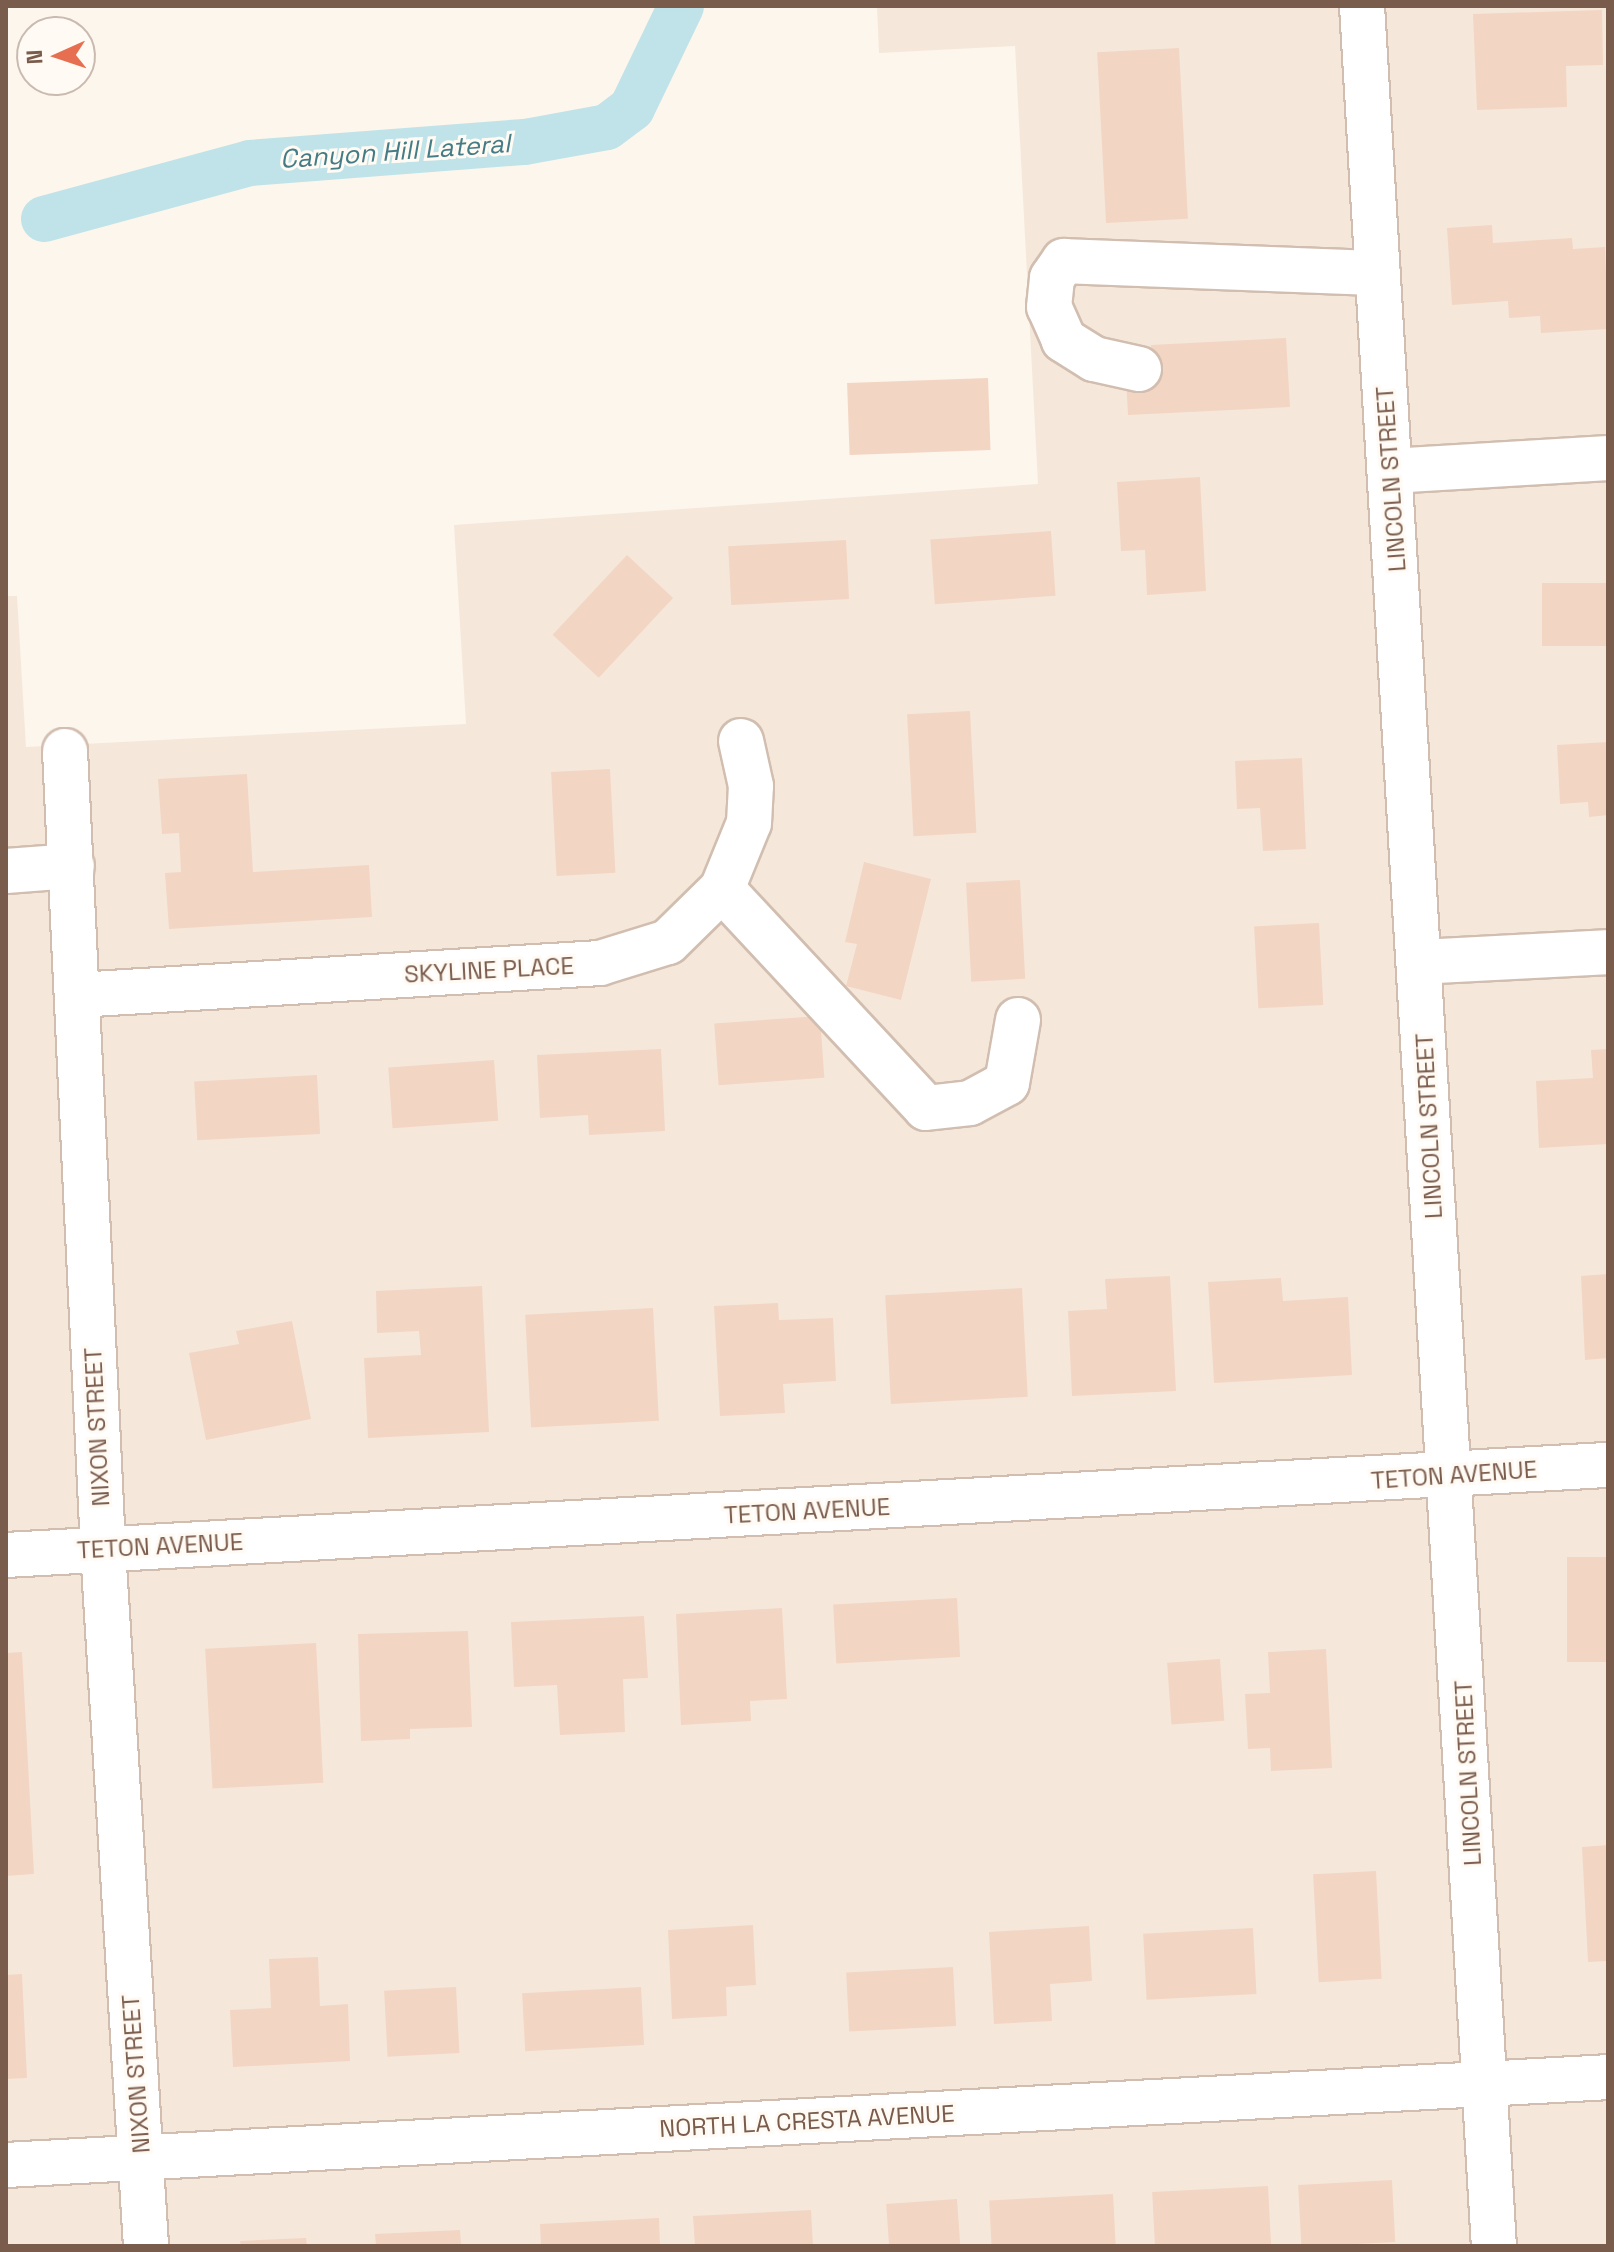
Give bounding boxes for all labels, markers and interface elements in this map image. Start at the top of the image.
north arrow [16,16,96,96]
text: N [20,49,48,65]
water label: Canyon Hill Lateral [279,128,511,176]
street label: LINCOLN STREET [1370,385,1412,573]
street label: SKYLINE PLACE [403,951,575,989]
street label: LINCOLN STREET [1410,1032,1448,1220]
street label: NIXON STREET [78,1347,116,1507]
street label: TETON AVENUE [1370,1455,1538,1495]
street label: TETON AVENUE [723,1492,891,1530]
street label: TETON AVENUE [76,1527,244,1565]
street label: LINCOLN STREET [1449,1679,1487,1867]
street label: NIXON STREET [116,1994,156,2154]
street label: NORTH LA CRESTA AVENUE [658,2099,956,2143]

